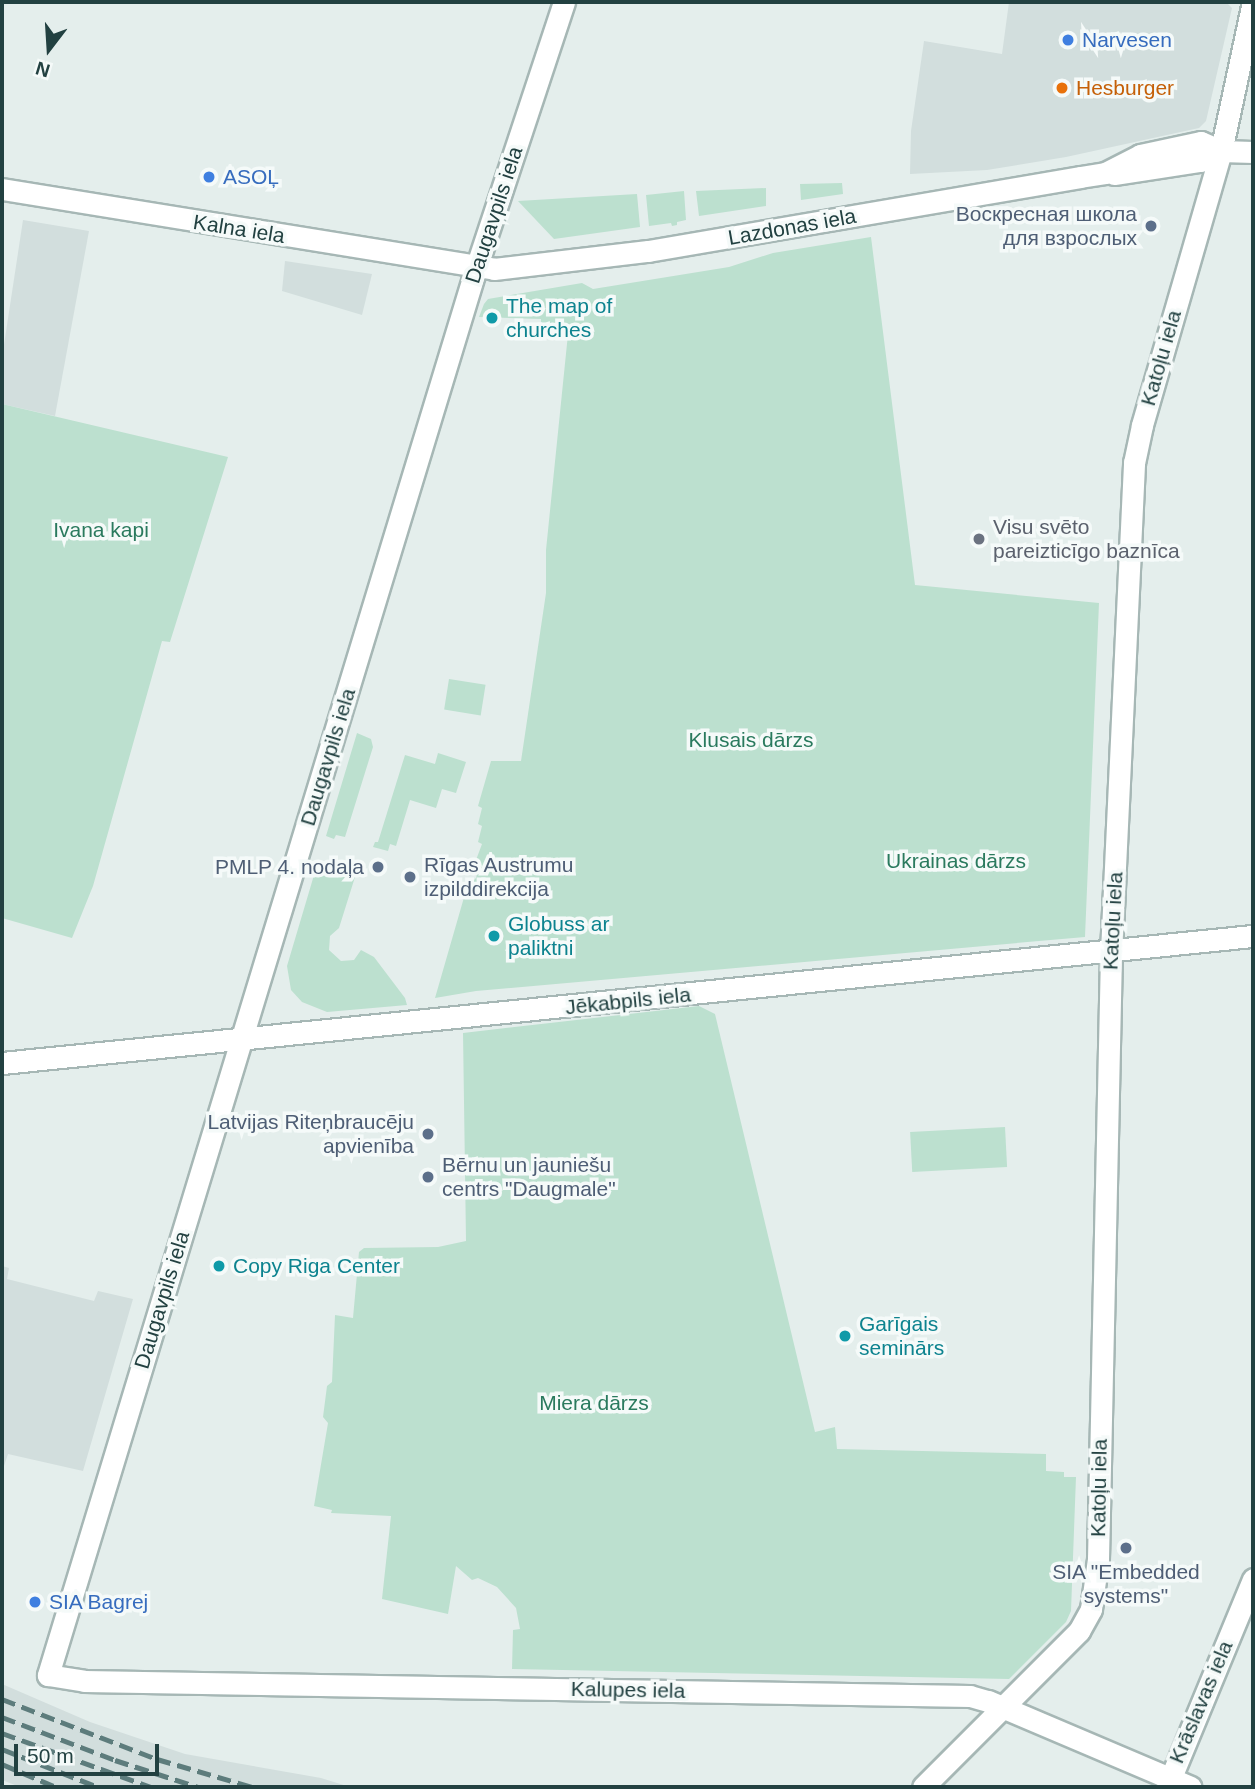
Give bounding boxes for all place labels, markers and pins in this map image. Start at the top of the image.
place label: Narvesen [1082,27,1172,53]
marker: Narvesen [1060,32,1076,48]
place label: Hesburger [1076,75,1174,101]
marker: Hesburger [1054,80,1070,96]
place label: ASOĻ [223,164,279,190]
marker: ASOĻ [201,169,217,185]
place label: Воскресная школа для взрослых [956,201,1137,251]
marker: Воскресная школа для взрослых [1143,218,1159,234]
place label: The map of churches [506,293,612,343]
marker: The map of churches [484,310,500,326]
place label: Visu svēto pareizticīgo baznīca [993,514,1180,564]
marker: Visu svēto pareizticīgo baznīca [971,531,987,547]
place label: Rīgas Austrumu izpilddirekcija [424,852,575,902]
place label: PMLP 4. nodaļa [215,854,364,880]
marker: PMLP 4. nodaļa [370,859,386,875]
marker: Rīgas Austrumu izpilddirekcija [402,869,418,885]
place label: Globuss ar paliktni [508,911,610,961]
marker: Globuss ar paliktni [486,928,502,944]
place label: Latvijas Riteņbraucēju apvienība [207,1109,414,1159]
marker: Latvijas Riteņbraucēju apvienība [420,1126,436,1142]
place label: Bērnu un jauniešu centrs "Daugmale" [442,1152,616,1202]
marker: Bērnu un jauniešu centrs "Daugmale" [420,1169,436,1185]
place label: Copy Riga Center [233,1253,400,1279]
marker: Copy Riga Center [211,1258,227,1274]
place label: Garīgais seminārs [859,1311,944,1361]
marker: Garīgais seminārs [837,1328,853,1344]
marker: SIA "Embedded systems" [1118,1540,1134,1556]
place label: SIA "Embedded systems" [1052,1559,1200,1609]
place label: SIA Bagrej [49,1589,149,1615]
marker: SIA Bagrej [27,1594,43,1610]

